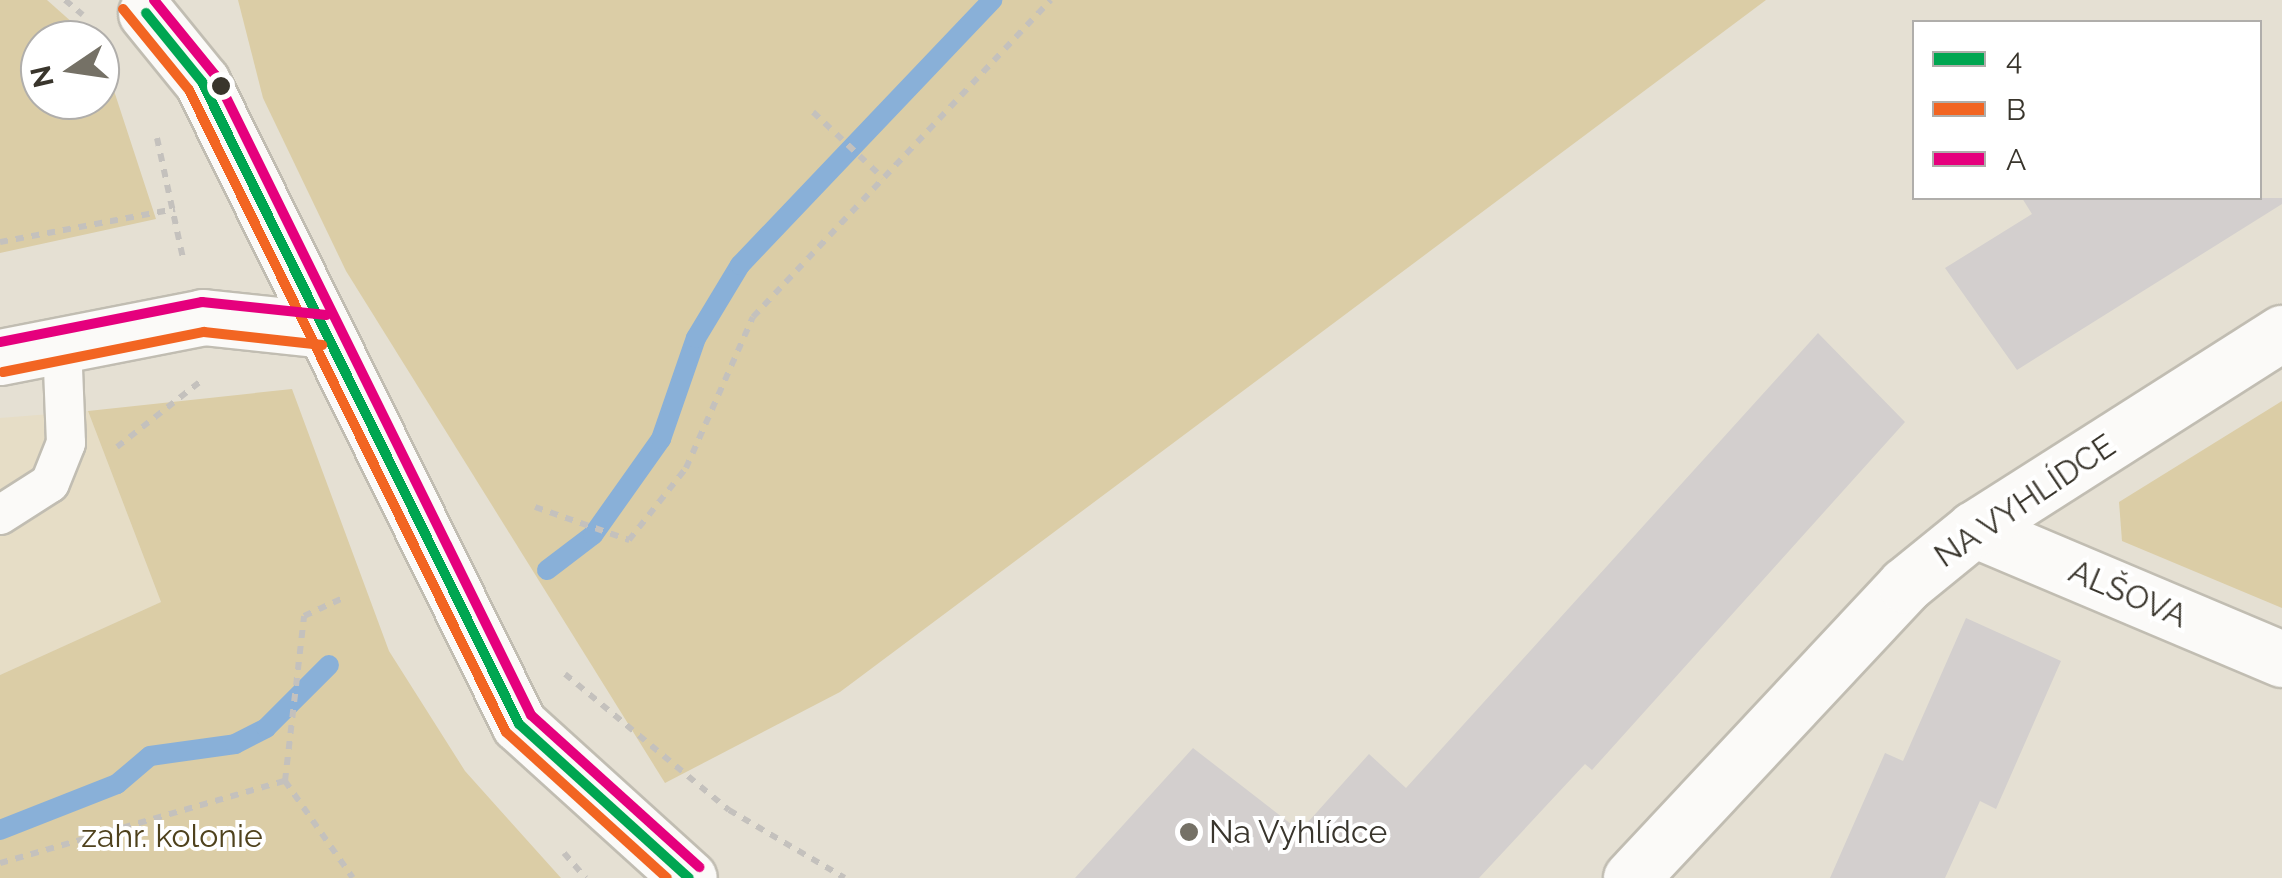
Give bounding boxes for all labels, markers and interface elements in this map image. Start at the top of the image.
north arrow [20,20,120,120]
legend [1912,20,2262,200]
text: 4 [2006,42,2022,77]
text: N [24,62,61,91]
unlabelled marker [211,76,231,96]
text: B [2006,92,2026,127]
text: A [2006,142,2026,177]
street label: NA VYHLÍDCE [1927,426,2123,576]
street label: ALŠOVA [2063,552,2193,636]
place label: Na Vyhlídce [1209,813,1388,851]
park label: zahr. kolonie [81,817,263,855]
marker: Na Vyhlídce [1178,821,1200,843]

